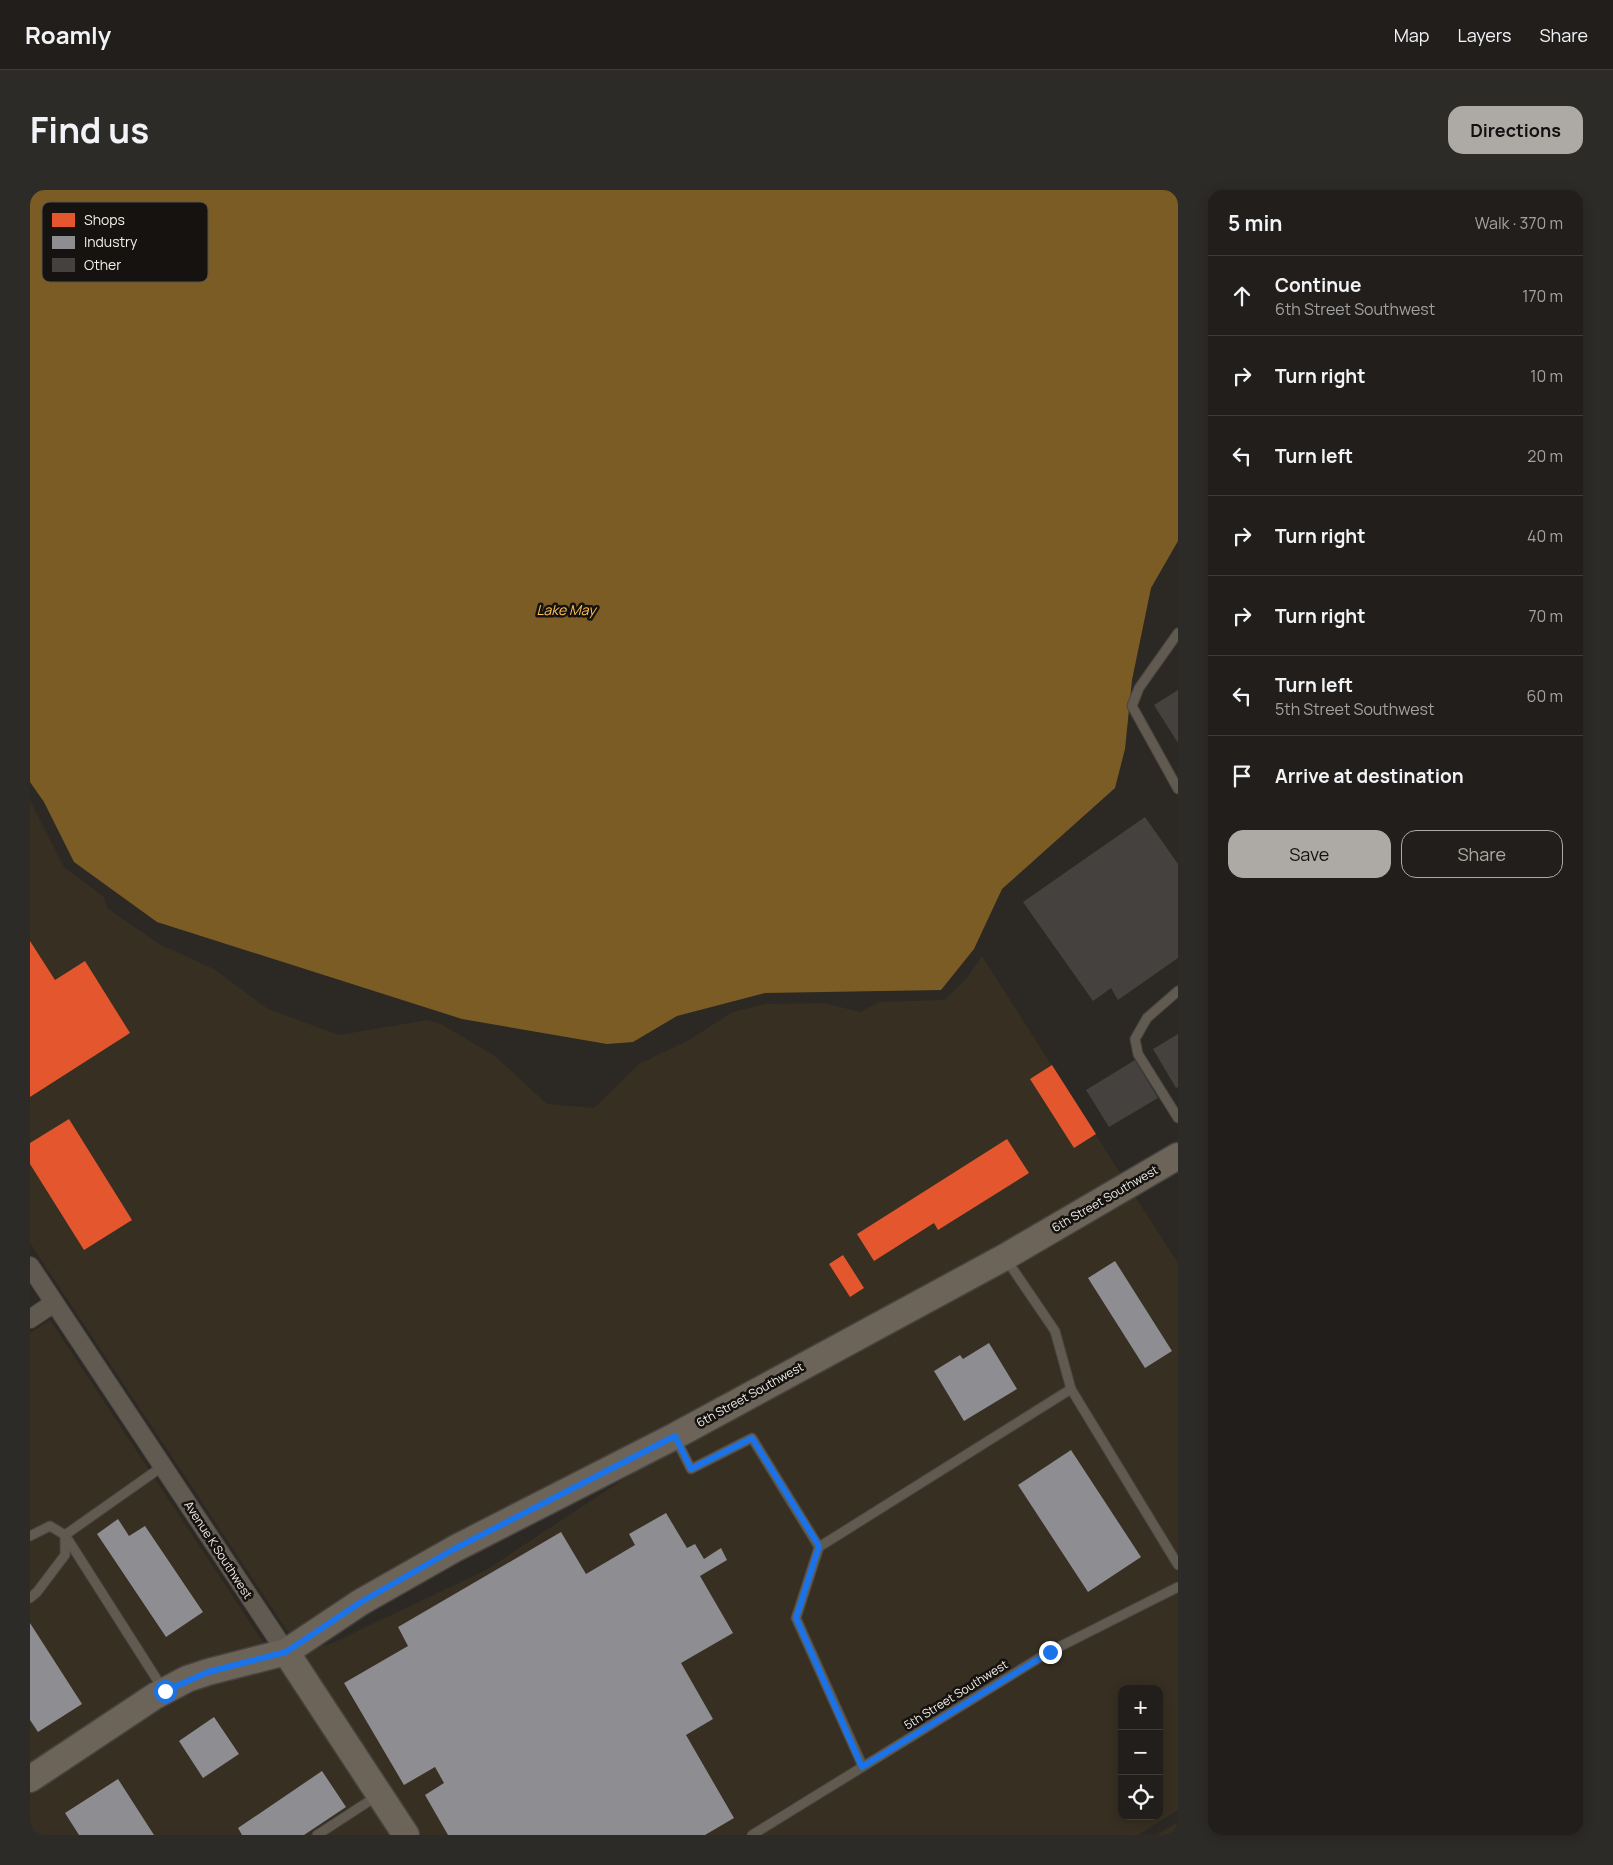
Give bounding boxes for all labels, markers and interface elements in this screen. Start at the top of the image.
text: Roamly [25,18,111,51]
text: Map [1394,23,1429,47]
text: Layers [1457,23,1511,47]
text: Share [1539,23,1588,47]
text: Find us [30,106,149,154]
button: Directions [1448,106,1583,154]
legend [42,202,208,282]
text: 5 min [1228,209,1282,237]
text: Shops [84,210,125,229]
text: Walk · 370 m [1475,212,1563,234]
text: Industry [84,232,138,251]
text: Other [84,255,121,274]
text: Continue [1275,272,1361,298]
icon: ahead [1228,282,1256,310]
text: 170 m [1522,285,1563,307]
text: 6th Street Southwest [1275,298,1435,320]
icon: right [1228,362,1256,390]
text: Turn right [1275,363,1365,389]
text: 10 m [1530,365,1563,387]
icon: left [1228,442,1256,470]
text: Turn left [1275,443,1353,469]
text: 20 m [1527,445,1563,467]
icon: right [1228,522,1256,550]
text: Turn right [1275,523,1365,549]
text: 40 m [1527,525,1563,547]
water label: Lake May [536,600,598,619]
icon: right [1228,602,1256,630]
text: Turn right [1275,603,1365,629]
text: 70 m [1528,605,1563,627]
text: Turn left [1275,672,1353,698]
icon: left [1228,682,1256,710]
text: 60 m [1527,685,1563,707]
text: 5th Street Southwest [1275,698,1434,720]
icon: arrive [1228,762,1256,790]
text: Arrive at destination [1275,763,1464,789]
button: Save [1228,830,1391,878]
button: Share [1401,830,1563,878]
street label: 6th Street Southwest [1049,1161,1161,1236]
street label: 6th Street Southwest [693,1358,807,1431]
street label: Avenue K Southwest [180,1498,257,1602]
route end [1039,1641,1062,1664]
street label: 5th Street Southwest [901,1656,1011,1733]
route start [154,1680,177,1703]
map controls [1118,1685,1163,1820]
button: + [1118,1685,1163,1730]
button: − [1118,1730,1163,1775]
button: locate [1118,1775,1163,1820]

